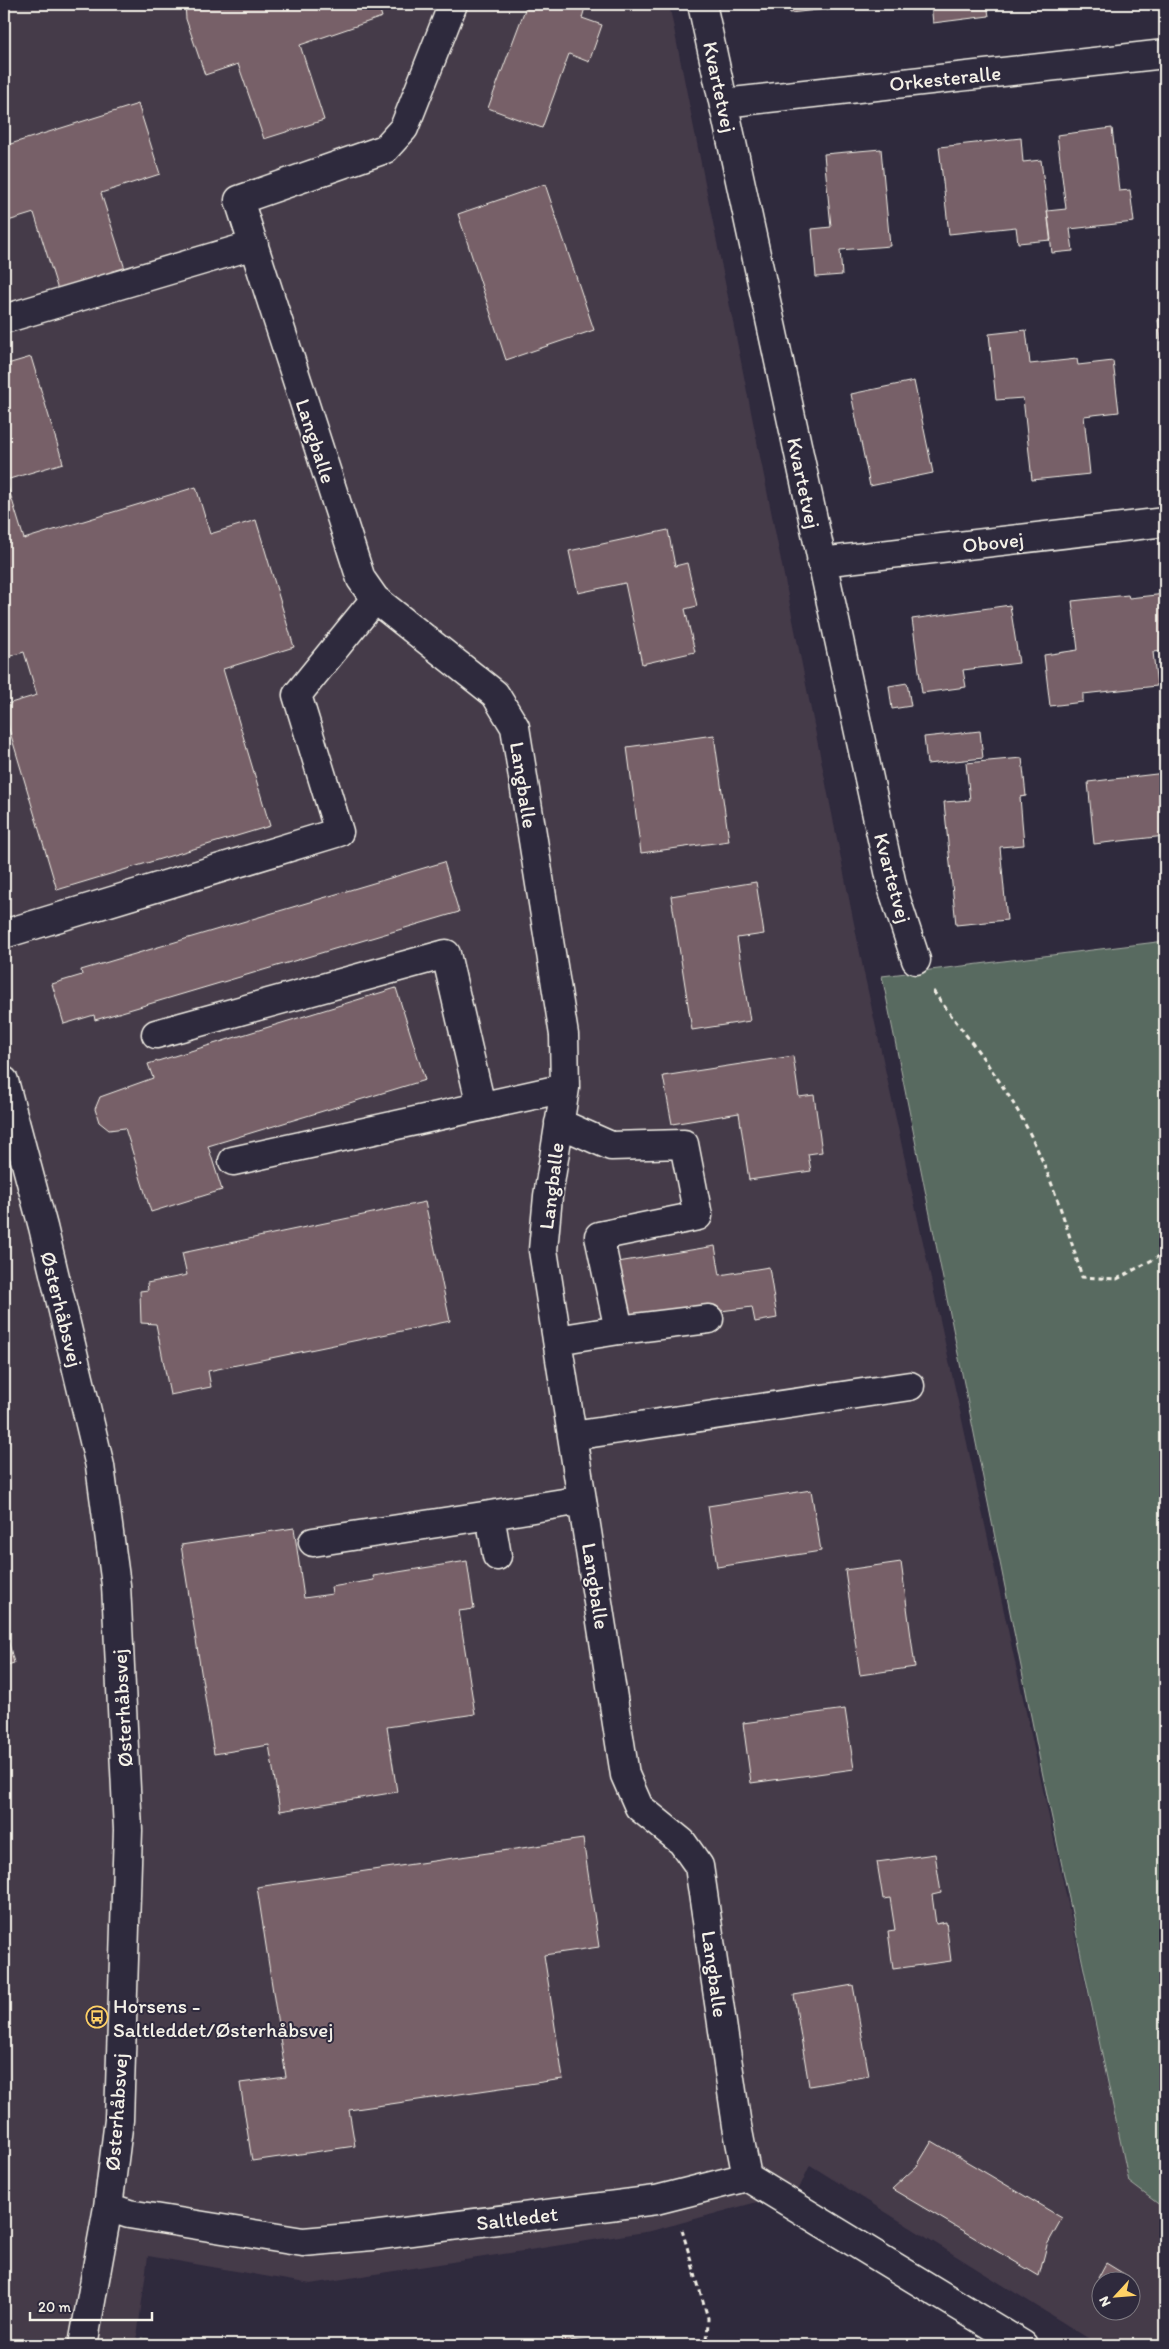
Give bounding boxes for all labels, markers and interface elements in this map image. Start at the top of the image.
street label: Kvartetvej [698,39,742,135]
street label: Orkesteralle [888,60,1002,96]
street label: Langballe [291,396,341,486]
street label: Kvartetvej [782,435,826,531]
street label: Obovej [961,526,1025,558]
street label: Langballe [505,740,543,830]
street label: Kvartetvej [869,830,917,926]
street label: Langballe [533,1141,569,1231]
street label: Østerhåbsvej [36,1249,88,1369]
street label: Langballe [577,1541,615,1631]
street label: Østerhåbsvej [106,1648,138,1768]
street label: Langballe [697,1929,733,2019]
place label: Horsens - Saltleddet/Østerhåbsvej [113,1993,333,2042]
bus stop icon: Horsens - Saltleddet/Østerhåbsvej [85,2005,109,2029]
street label: Østerhåbsvej [99,2052,133,2172]
street label: Saltledet [475,2201,559,2235]
north arrow [1092,2272,1142,2322]
scale bar [30,2289,152,2321]
text: N [1095,2294,1114,2309]
text: 20 m [38,2298,72,2316]

